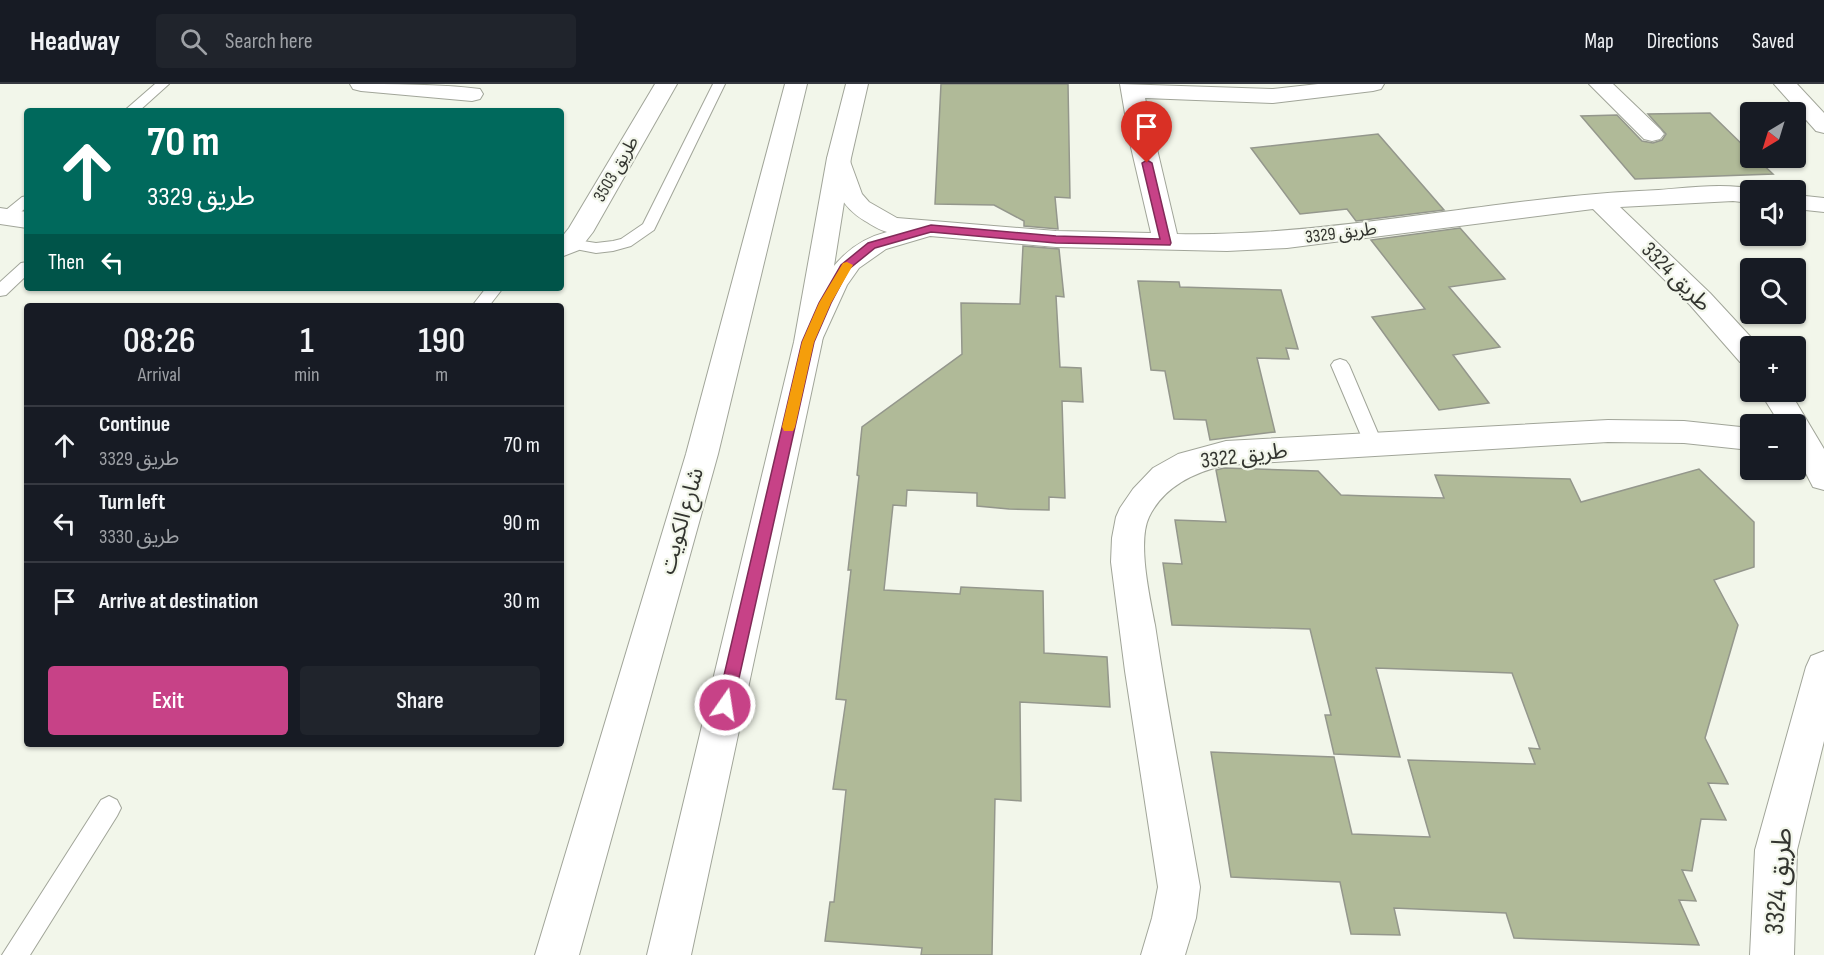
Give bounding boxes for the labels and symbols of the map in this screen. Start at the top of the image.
pin [1121,101,1172,163]
north arrow [1740,102,1806,168]
street label: طريق 3503 [589,133,643,205]
street label: طريق 3329 [1304,218,1378,248]
street label: طريق 3324 [1636,237,1716,317]
street label: طريق 3322 [1199,437,1289,475]
street label: شارع الكويت [654,465,712,578]
position arrow [693,673,757,737]
street label: طريق 3324 [1758,826,1800,936]

